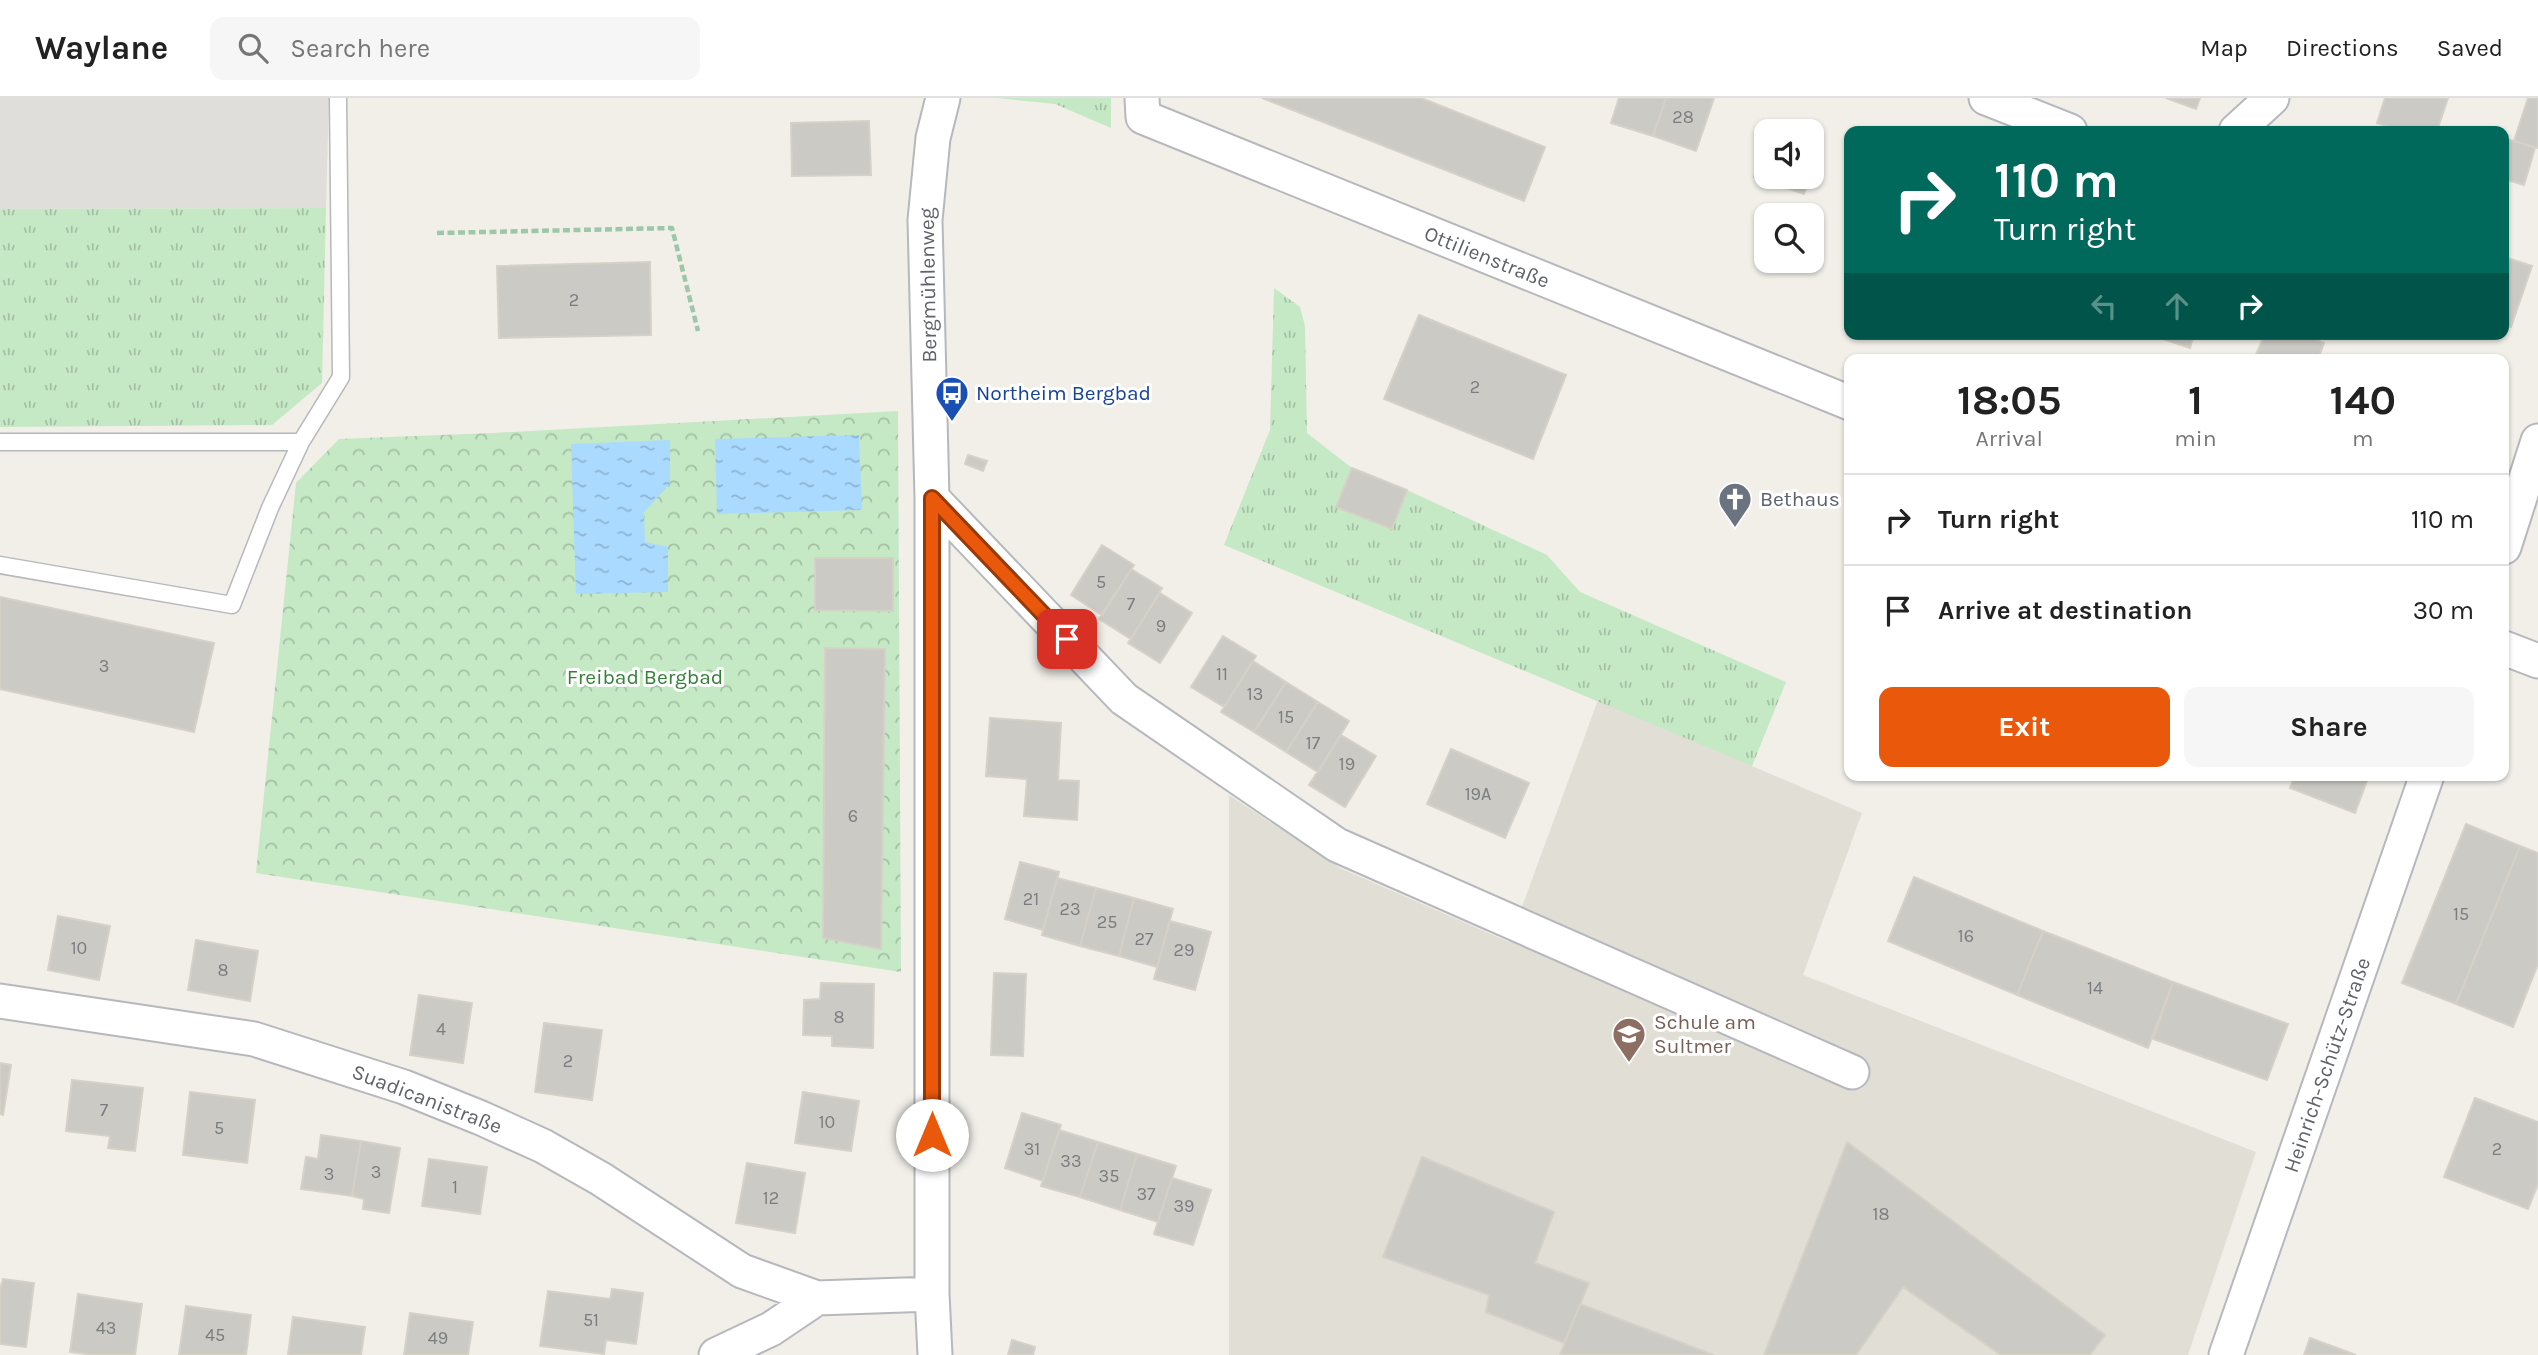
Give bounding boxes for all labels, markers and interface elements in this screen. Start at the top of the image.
search box [210,17,700,80]
text: Waylane [35,29,168,67]
icon: search [234,29,272,67]
text: Search here [290,33,430,64]
text: Map [2200,34,2248,62]
text: Directions [2286,34,2399,62]
text: Saved [2437,34,2503,62]
house number: 28 [1672,106,1694,128]
map controls [1754,119,1824,273]
button: sound [1754,119,1824,189]
text: 110 m [1994,152,2119,209]
icon: right [1879,154,1970,245]
button: search [1754,203,1824,273]
street label: Bergmühlenweg [915,207,941,363]
text: Turn right [1994,211,2136,248]
street label: Ottilienstraße [1421,221,1553,293]
icon: left [2085,287,2123,325]
icon: ahead [2158,287,2196,325]
icon: right [2231,287,2269,325]
house number: 2 [569,289,579,311]
bus stop icon: Northeim Bergbad [933,374,971,423]
text: 18:05 [1957,375,2061,425]
text: 1 [2188,375,2203,425]
text: 140 [2330,375,2396,425]
house number: 2 [1470,376,1480,398]
place label: Northeim Bergbad [976,381,1151,405]
text: Arrival [1975,425,2043,452]
text: min [2174,425,2217,452]
text: m [2352,425,2374,452]
church icon: Bethaus [1716,480,1754,529]
place label: Bethaus [1760,487,1840,511]
icon: right [1879,501,1917,539]
text: Turn right [1938,504,2059,535]
text: 110 m [2411,504,2474,535]
house number: 5 [1096,571,1106,593]
icon: arrive [1879,592,1917,630]
house number: 7 [1127,593,1136,615]
text: Arrive at destination [1938,595,2192,626]
text: 30 m [2413,595,2474,626]
pin [1037,609,1097,669]
house number: 9 [1156,615,1166,637]
icon: arrive [1048,620,1086,658]
house number: 3 [99,655,109,677]
house number: 11 [1216,663,1228,685]
park label: Freibad Bergbad [567,665,723,689]
house number: 13 [1247,683,1263,705]
button: Exit [1879,687,2170,767]
button: Share [2184,687,2474,767]
house number: 15 [1278,706,1294,728]
house number: 17 [1306,732,1321,754]
house number: 19 [1339,753,1355,775]
house number: 19A [1465,783,1491,805]
house number: 6 [848,805,858,827]
house number: 21 [1023,888,1039,910]
house number: 23 [1059,898,1081,920]
house number: 15 [2453,903,2469,925]
house number: 25 [1097,911,1117,933]
house number: 16 [1958,925,1974,947]
house number: 27 [1135,928,1154,950]
house number: 10 [71,937,87,959]
house number: 29 [1174,939,1194,961]
street label: Heinrich-Schütz-Straße [2279,954,2375,1176]
house number: 8 [217,959,229,981]
house number: 14 [2087,977,2103,999]
house number: 8 [833,1006,845,1028]
place label: Schule am Sultmer [1654,1010,1756,1058]
school or university icon: Schule am Sultmer [1610,1015,1648,1064]
house number: 4 [436,1018,446,1040]
house number: 2 [563,1050,573,1072]
street label: Suadicanistraße [349,1059,505,1139]
position arrow [895,1098,969,1172]
house number: 7 [100,1099,109,1121]
house number: 10 [819,1111,835,1133]
house number: 5 [214,1117,224,1139]
house number: 31 [1024,1138,1040,1160]
house number: 2 [2492,1138,2502,1160]
house number: 33 [1060,1150,1082,1172]
house number: 3 [371,1161,381,1183]
house number: 3 [324,1163,334,1185]
house number: 35 [1099,1165,1119,1187]
house number: 1 [452,1176,458,1198]
house number: 37 [1136,1183,1156,1205]
house number: 12 [763,1187,779,1209]
house number: 39 [1173,1195,1195,1217]
house number: 18 [1872,1203,1890,1225]
house number: 51 [583,1309,599,1331]
house number: 43 [96,1317,116,1339]
house number: 45 [205,1324,225,1346]
house number: 49 [428,1327,448,1349]

